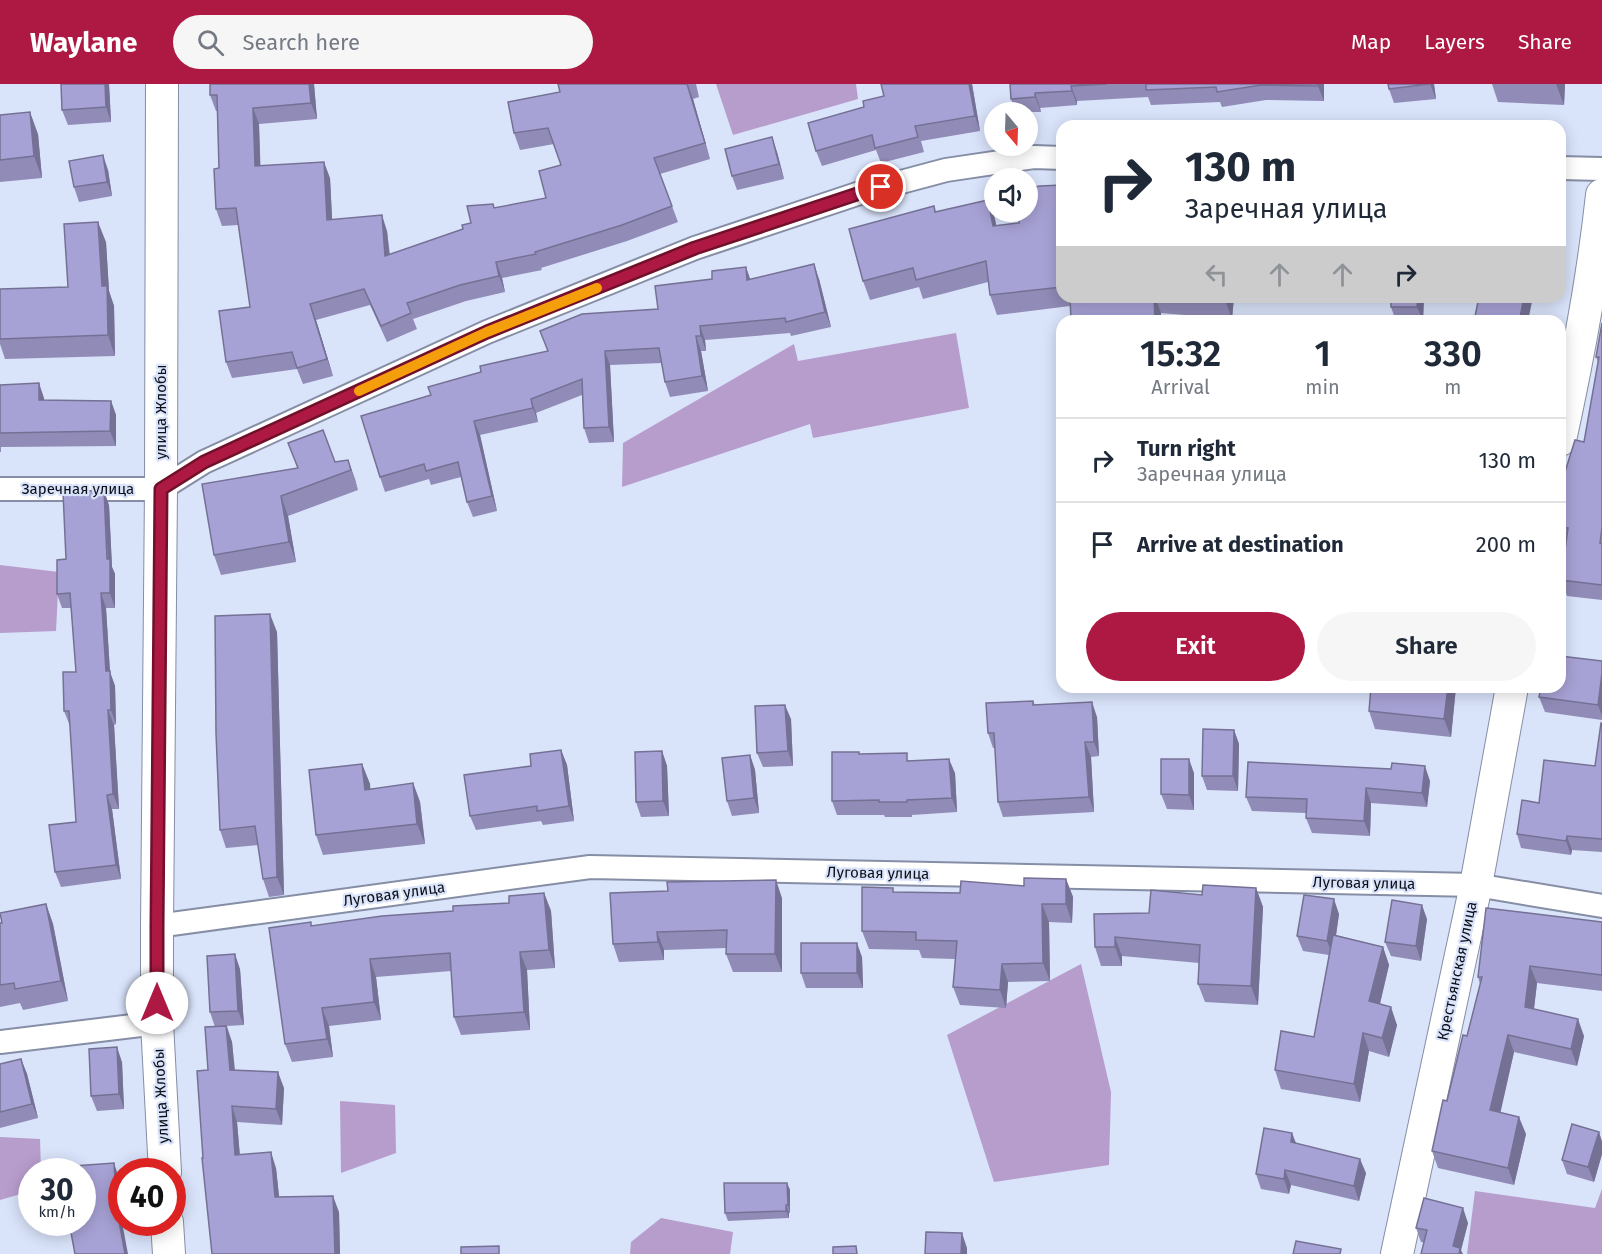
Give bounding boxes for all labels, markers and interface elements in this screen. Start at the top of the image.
search box [173,15,593,69]
text: Waylane [30,26,137,59]
icon: search [194,26,227,59]
text: Search here [242,29,360,56]
text: Map [1351,29,1391,55]
text: Layers [1424,29,1485,55]
text: Share [1518,29,1572,55]
north arrow [984,102,1038,156]
map controls [984,102,1038,222]
text: 130 m [1185,142,1296,192]
icon: right [1086,144,1164,222]
pin [855,161,906,212]
button: sound [984,168,1038,222]
icon: arrive [864,170,897,203]
text: Заречная улица [1185,193,1387,225]
icon: left [1200,258,1233,291]
icon: ahead [1263,258,1296,291]
icon: ahead [1326,258,1359,291]
icon: right [1389,258,1422,291]
text: 15:32 [1140,332,1221,376]
text: 1 [1314,332,1331,376]
text: 330 [1424,332,1482,376]
street label: улица Жлобы [152,364,170,460]
text: Arrival [1151,375,1210,399]
text: min [1305,375,1340,399]
text: m [1444,375,1461,399]
text: Turn right [1137,435,1236,462]
icon: right [1086,444,1119,477]
text: 130 m [1479,447,1536,474]
text: Заречная улица [1137,462,1287,486]
street label: Заречная улица [22,480,134,498]
icon: arrive [1086,528,1119,561]
text: Arrive at destination [1137,531,1344,558]
text: 200 m [1476,531,1536,558]
button: Exit [1086,612,1305,681]
button: Share [1317,612,1536,681]
street label: Луговая улица [827,863,929,883]
street label: Луговая улица [1313,873,1415,893]
street label: Луговая улица [342,878,446,910]
street label: Крестьянская улица [1433,900,1481,1042]
position arrow [125,971,189,1035]
street label: улица Жлобы [150,1048,172,1144]
speed limit sign: 40 [108,1158,186,1236]
text: 30 [40,1172,74,1208]
text: km/h [38,1203,76,1221]

